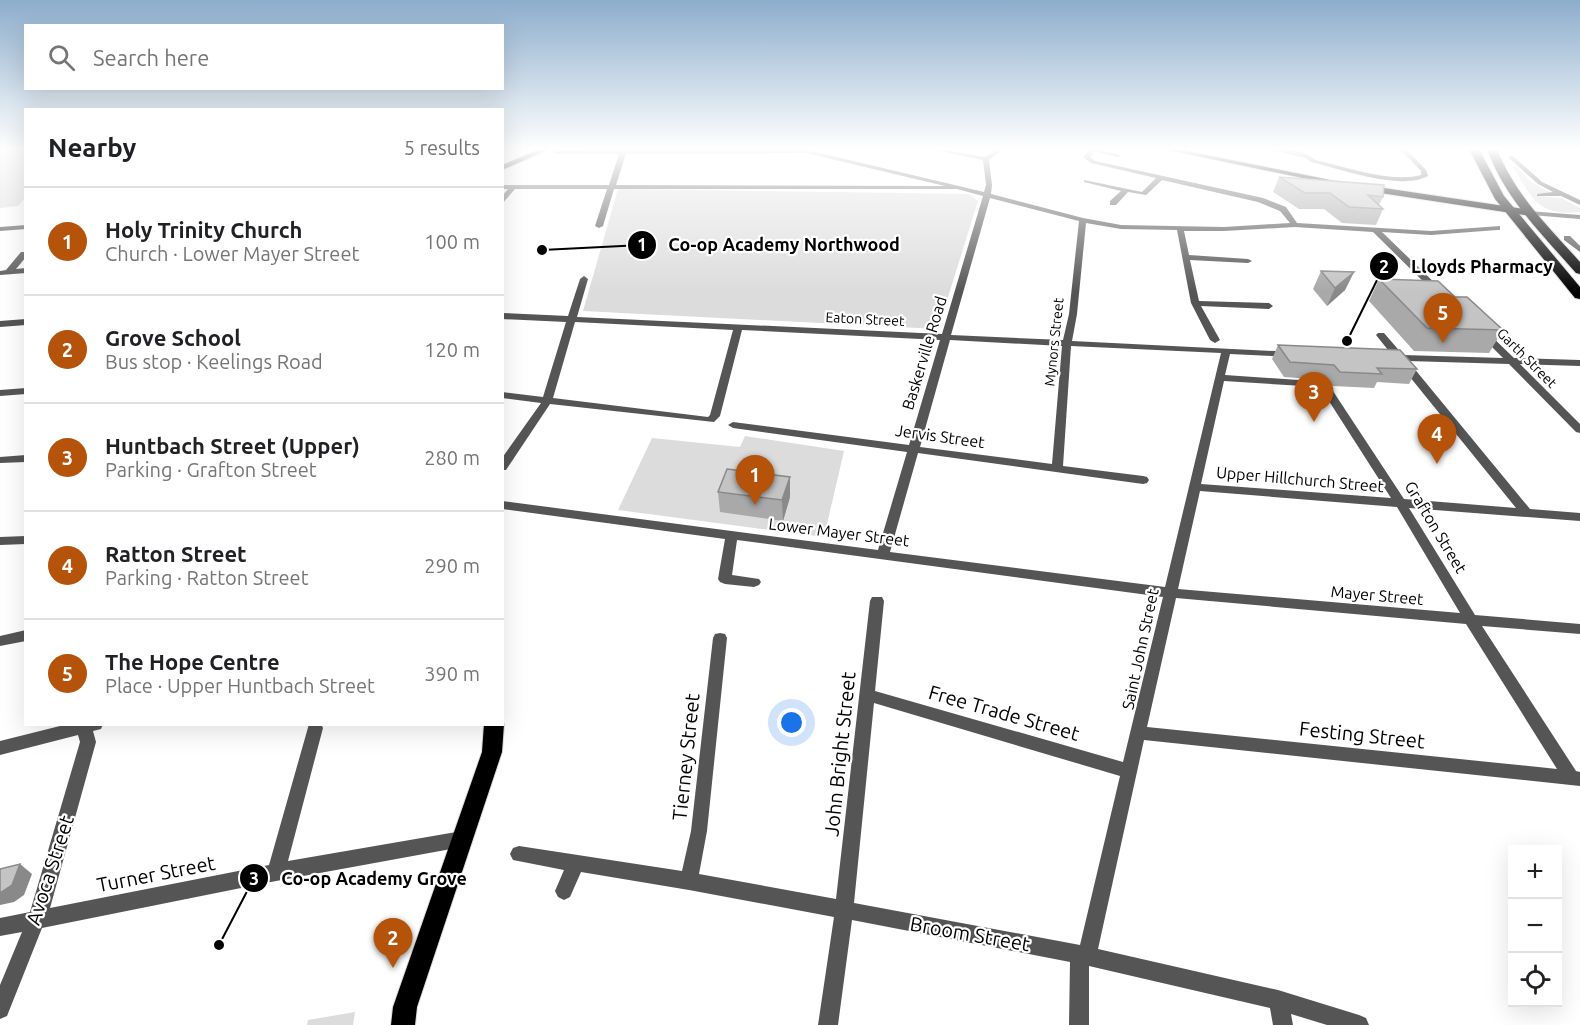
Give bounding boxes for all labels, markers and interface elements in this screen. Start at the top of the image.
search box [24,24,504,90]
icon: search [45,41,78,74]
text: Search here [93,45,209,70]
text: Nearby [48,133,136,162]
text: 5 results [404,136,480,159]
text: Holy Trinity Church [105,217,302,242]
callout: Co-op Academy Northwood [627,227,912,263]
text: 1 [62,230,73,253]
text: 100 m [424,230,480,253]
text: 1 [637,234,647,254]
text: Co-op Academy Northwood [668,234,900,254]
text: Church · Lower Mayer Street [105,242,359,265]
callout: Lloyds Pharmacy [1369,248,1565,284]
text: 2 [1379,256,1389,276]
text: Lloyds Pharmacy [1411,256,1553,276]
street label: Baskerville Road [898,294,950,412]
pin: 5 [1424,294,1462,343]
street label: Mynors Street [1041,297,1067,387]
street label: Eaton Street [825,309,905,329]
text: Grove School [105,325,241,350]
street label: Garth Street [1494,325,1560,391]
text: 2 [62,338,73,361]
text: 120 m [424,338,480,361]
text: Bus stop · Keelings Road [105,350,323,373]
pin: 3 [1294,372,1334,422]
pin: 4 [1418,414,1456,464]
street label: Jervis Street [894,421,987,451]
text: Huntbach Street (Upper) [105,433,360,458]
text: 3 [62,446,73,469]
text: 280 m [424,446,480,469]
pin: 1 [736,456,774,505]
text: Parking · Grafton Street [105,458,317,481]
street label: Upper Hillchurch Street [1215,463,1385,495]
street label: Grafton Street [1401,478,1471,577]
street label: Lower Mayer Street [768,514,911,550]
text: Ratton Street [105,541,247,566]
text: 4 [62,554,73,577]
text: 290 m [424,554,480,577]
text: Parking · Ratton Street [105,566,309,589]
street label: Mayer Street [1330,582,1425,608]
street label: Saint John Street [1118,586,1162,711]
text: The Hope Centre [105,649,280,674]
text: 5 [62,662,73,685]
text: 390 m [424,662,480,685]
street label: John Bright Street [819,670,860,837]
text: Place · Upper Huntbach Street [105,674,375,697]
street label: Free Trade Street [926,680,1082,745]
street label: Tierney Street [667,692,704,822]
your location [777,708,806,737]
street label: Festing Street [1298,716,1426,753]
street label: Avoca Street [21,812,78,928]
map controls [1508,845,1562,1007]
button: + [1508,845,1562,899]
street label: Turner Street [95,851,217,896]
callout: Co-op Academy Grove [239,860,479,896]
text: 3 [249,868,259,888]
text: Co-op Academy Grove [281,868,467,888]
button: − [1508,899,1562,953]
street label: Broom Street [908,912,1032,955]
pin: 2 [374,918,412,968]
button: locate [1508,953,1562,1007]

